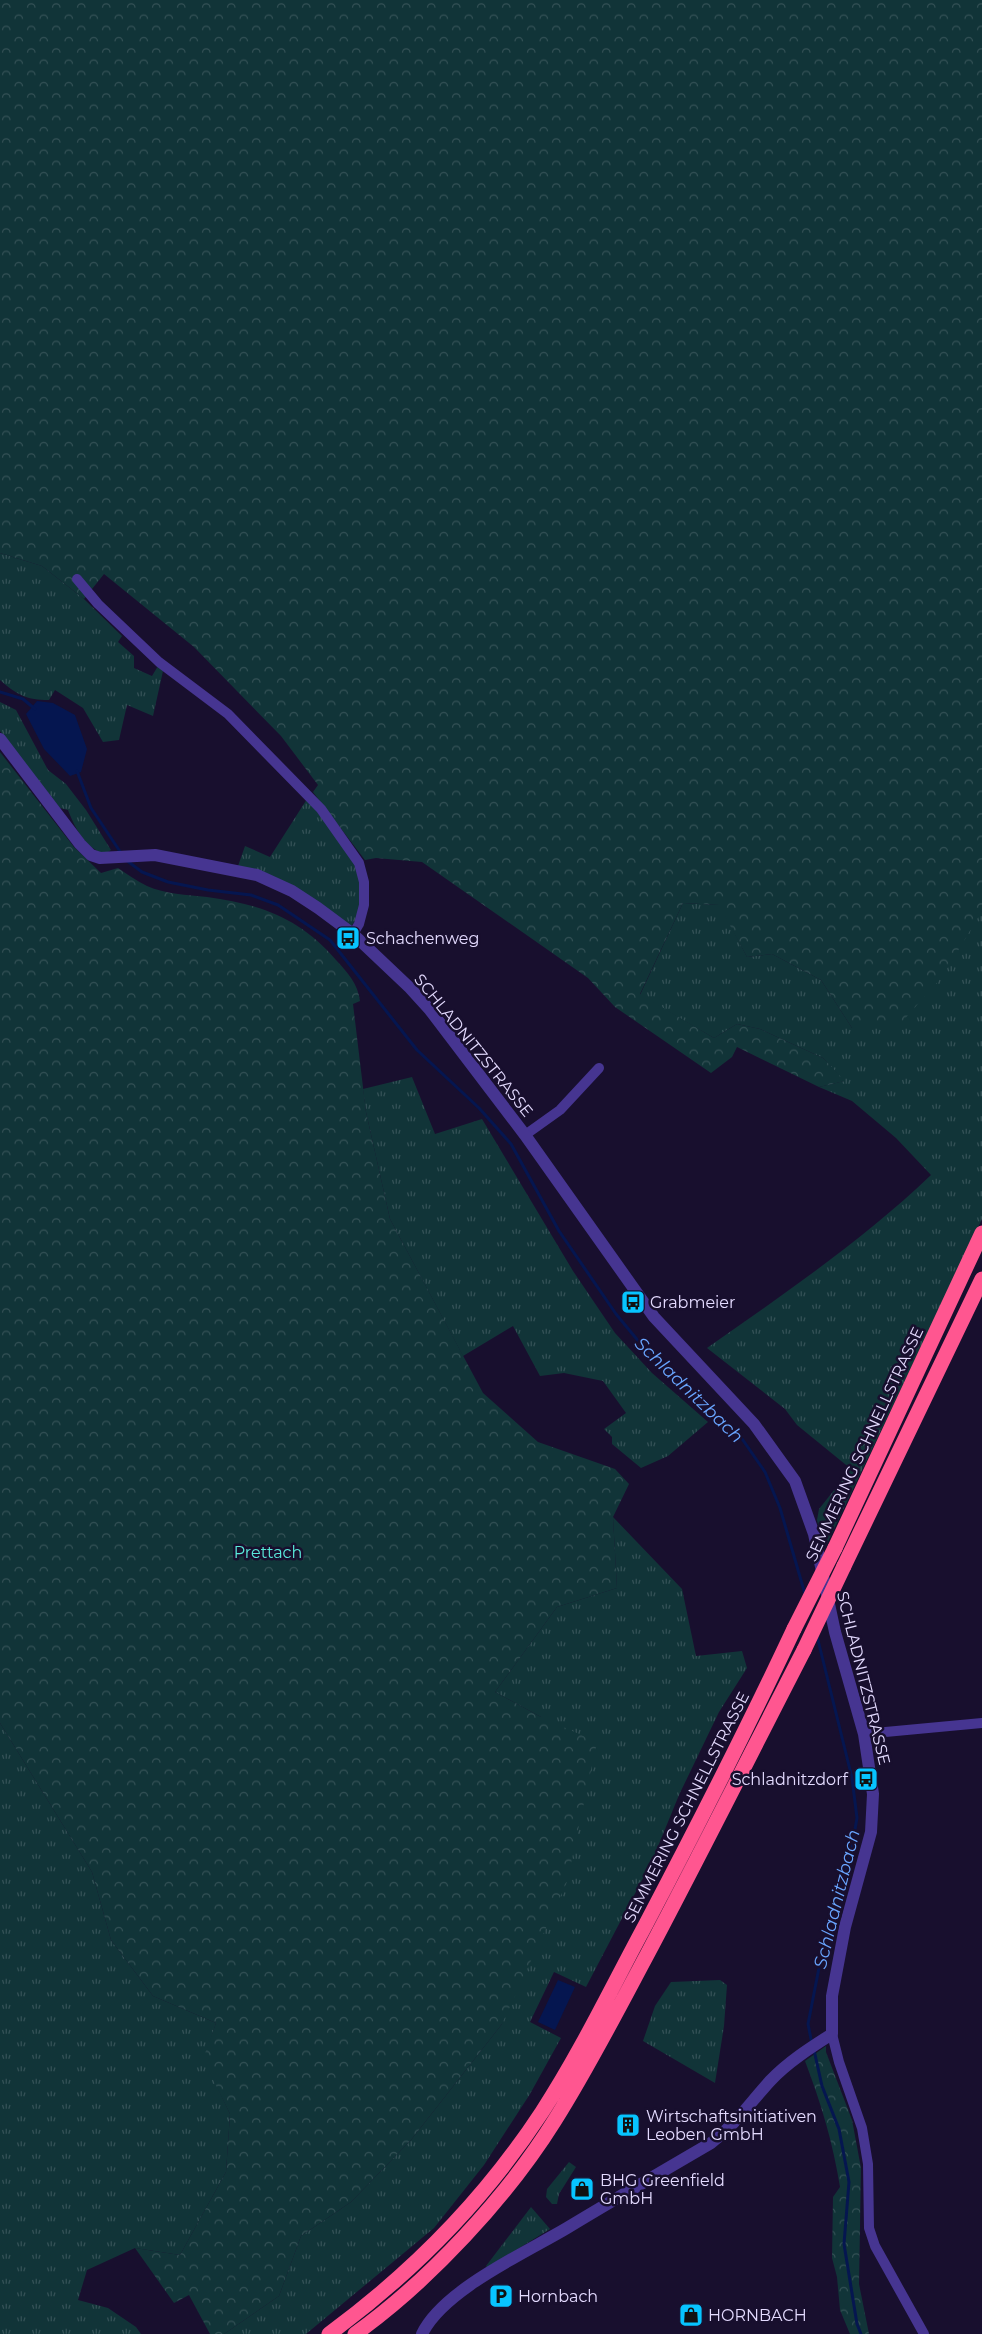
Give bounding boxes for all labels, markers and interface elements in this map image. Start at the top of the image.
bus stop icon: Schachenweg [335,925,361,951]
place label: Schachenweg [366,929,479,948]
street label: SCHLADNITZSTRASSE [410,970,537,1120]
bus stop icon: Grabmeier [620,1289,646,1315]
place label: Grabmeier [650,1293,735,1312]
street label: SEMMERING SCHNELLSTRASSE [802,1324,927,1565]
water label: Schladnitzbach [630,1333,748,1447]
park label: Prettach [234,1543,302,1562]
street label: SCHLADNITZSTRASSE [833,1589,894,1767]
street label: SEMMERING SCHNELLSTRASSE [620,1689,753,1926]
bus stop icon: Schladnitzdorf [853,1766,879,1792]
place label: Schladnitzdorf [732,1770,849,1789]
water label: Schladnitzbach [809,1827,865,1971]
place label: Wirtschaftsinitiativen Leoben GmbH [646,2107,817,2144]
building icon: Wirtschaftsinitiativen Leoben GmbH [615,2112,641,2138]
place label: BHG Greenfield GmbH [600,2171,725,2208]
shop icon: BHG Greenfield GmbH [569,2176,595,2202]
parking icon: Hornbach [488,2283,514,2309]
place label: Hornbach [518,2287,598,2306]
shop icon: HORNBACH [678,2302,704,2328]
place label: HORNBACH [708,2306,807,2325]

